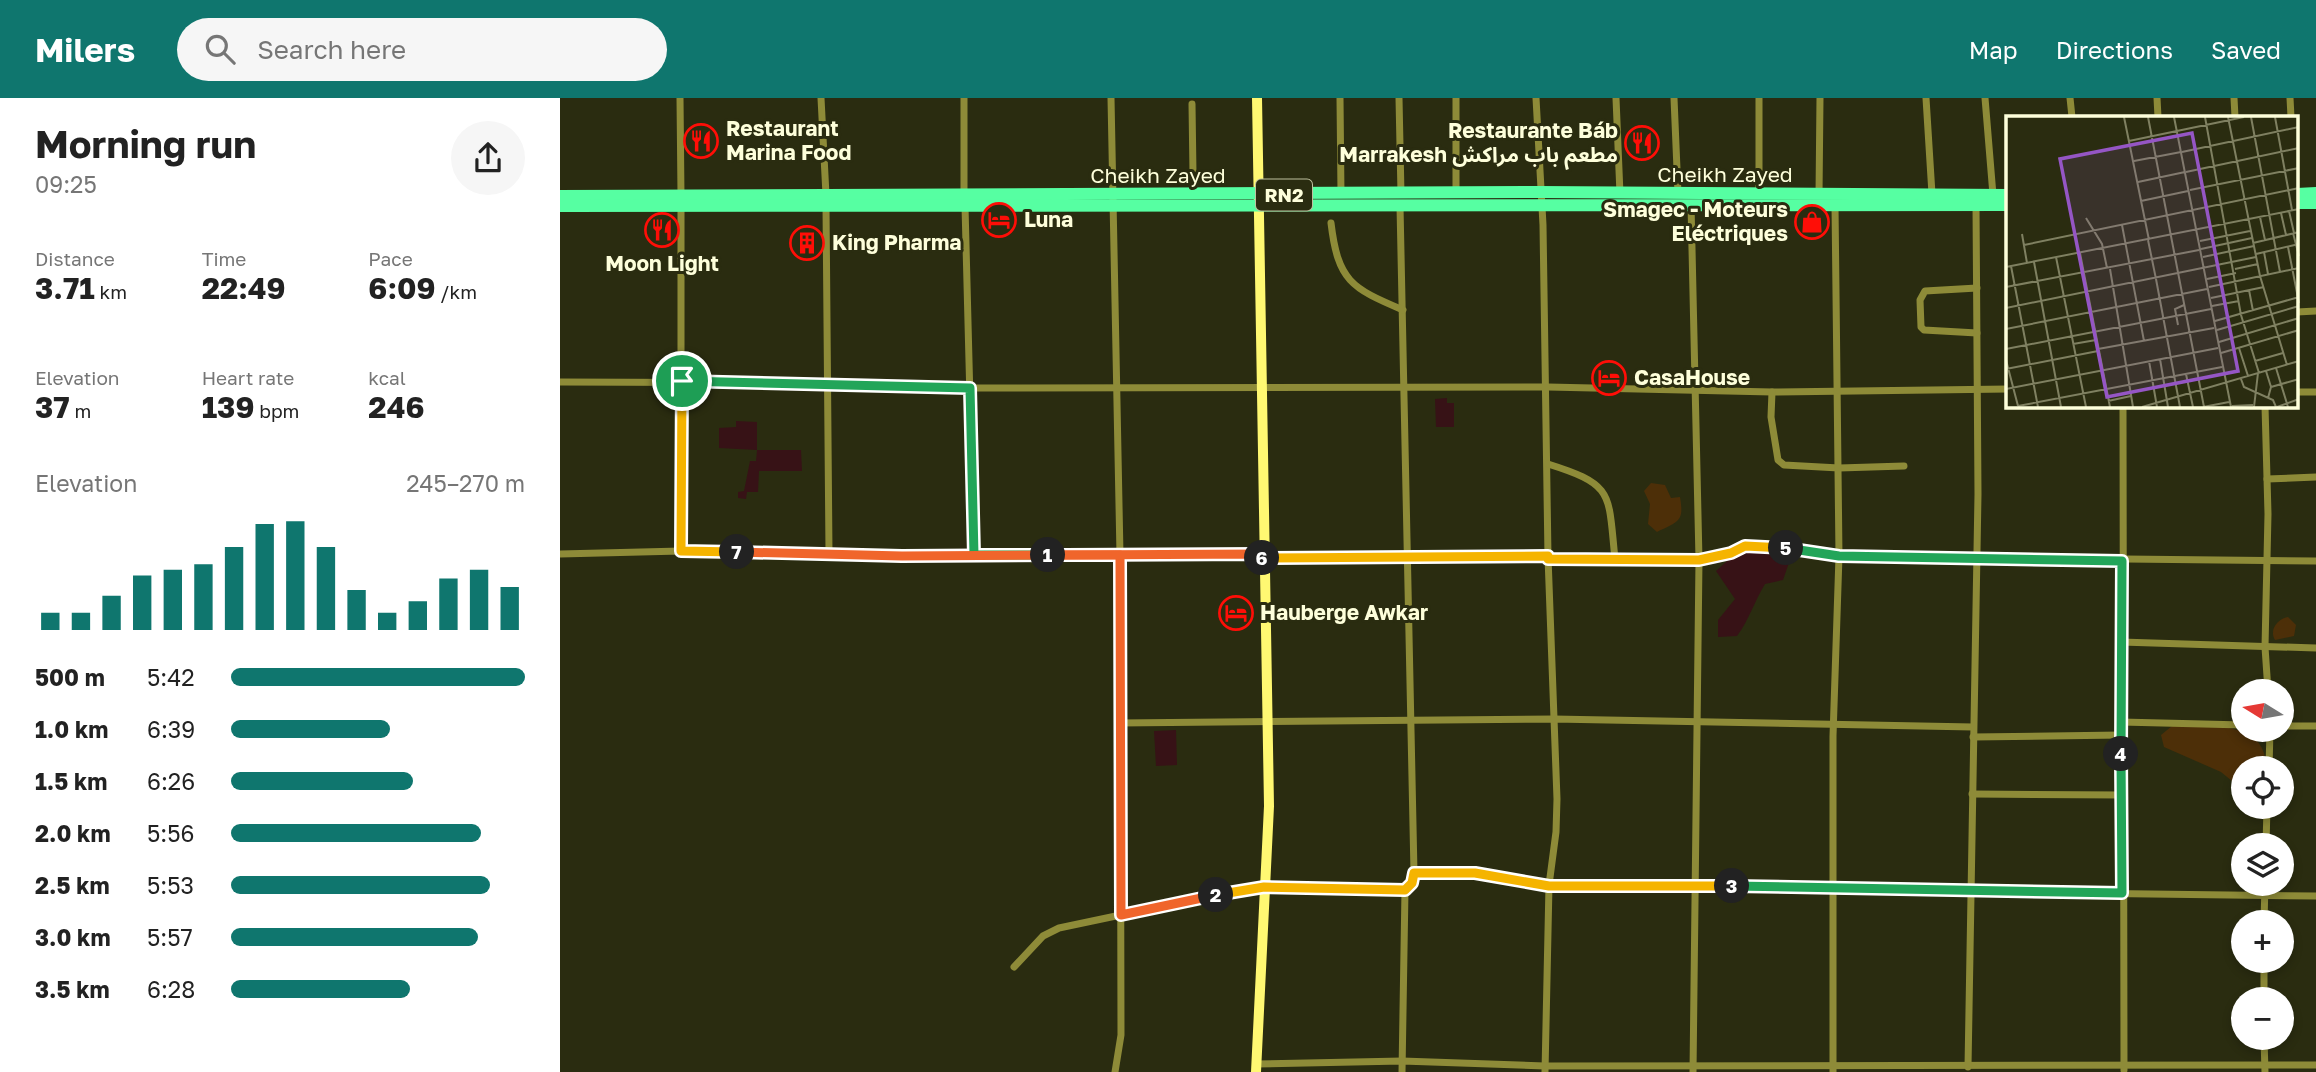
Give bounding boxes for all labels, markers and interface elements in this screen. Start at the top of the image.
search box [177,18,667,81]
text: Milers [35,30,135,69]
icon: search [201,30,239,68]
text: Search here [257,34,406,65]
text: Map [1969,35,2018,64]
text: Directions [2056,35,2173,64]
text: Saved [2211,35,2281,64]
place label: Restaurant Marina Food [726,115,851,165]
inset map [2006,116,2298,408]
place label: Restaurante Báb Marrakesh مطعم باب مراكش [1339,117,1618,170]
text: Morning run [35,121,256,166]
button: share [451,121,525,195]
restaurant icon: Restaurant Marina Food [682,122,720,160]
restaurant icon: Restaurante Báb Marrakesh مطعم باب مراكش [1623,124,1661,162]
street label: Cheikh Zayed [1657,161,1793,187]
street label: Cheikh Zayed [1090,162,1226,188]
text: 09:25 [35,170,97,198]
road number: RN2 [1256,180,1312,211]
place label: Smagec - Moteurs Eléctriques [1603,196,1788,246]
hotel icon: Luna [980,201,1018,239]
shop icon: Smagec - Moteurs Eléctriques [1793,203,1831,241]
place label: Luna [1024,206,1073,232]
restaurant icon: Moon Light [643,211,681,249]
building icon: King Pharma [788,224,826,262]
place label: King Pharma [832,229,962,255]
text: Distance [35,247,115,270]
text: Time [202,247,246,270]
text: Pace [368,247,413,270]
place label: Moon Light [605,250,719,276]
text: 3.71 [35,270,95,306]
text: 22:49 [202,270,286,306]
text: 6:09 [368,270,436,306]
text: km [95,280,127,303]
text: /km [436,280,477,303]
pin [652,351,712,411]
hotel icon: CasaHouse [1590,359,1628,397]
icon: arrive [663,362,701,400]
place label: CasaHouse [1634,364,1750,390]
text: Elevation [35,366,120,389]
text: Heart rate [202,366,294,389]
text: kcal [368,366,406,389]
text: 37 [35,389,70,425]
text: 139 [202,389,254,425]
text: 246 [368,389,424,425]
text: m [70,399,91,422]
text: bpm [254,399,299,422]
text: Elevation [35,469,137,497]
text: 245–270 m [406,469,525,497]
pin: 5 [1768,531,1804,566]
pin: 7 [720,534,754,570]
text: 5 [1780,536,1791,559]
pin: 1 [1030,538,1065,573]
text: 7 [731,540,742,563]
pin: 6 [1244,540,1280,575]
text: 1 [1043,543,1052,566]
text: 6 [1255,546,1268,569]
hotel icon: Hauberge Awkar [1217,594,1255,632]
place label: Hauberge Awkar [1260,599,1428,625]
text: 500 m [35,663,105,691]
text: 5:42 [147,663,195,691]
north arrow [2231,679,2294,742]
map controls [2231,679,2294,1050]
text: 1.0 km [35,715,108,743]
text: 6:39 [147,715,195,743]
pin: 4 [2104,736,2138,772]
text: 4 [2115,742,2126,765]
button: locate [2231,756,2294,819]
text: 1.5 km [35,767,107,795]
text: 6:26 [147,767,195,795]
text: 2.0 km [35,819,111,847]
text: 5:56 [147,819,195,847]
button: layers [2231,833,2294,896]
pin: 3 [1714,868,1750,904]
text: 2.5 km [35,871,110,899]
text: 5:53 [147,871,194,899]
text: 3 [1726,874,1737,897]
pin: 2 [1198,878,1234,912]
text: 2 [1210,883,1221,906]
button: + [2231,910,2294,973]
text: 3.0 km [35,923,111,951]
text: 5:57 [147,923,193,951]
text: 3.5 km [35,975,110,1003]
text: 6:28 [147,975,195,1003]
button: − [2231,987,2294,1050]

